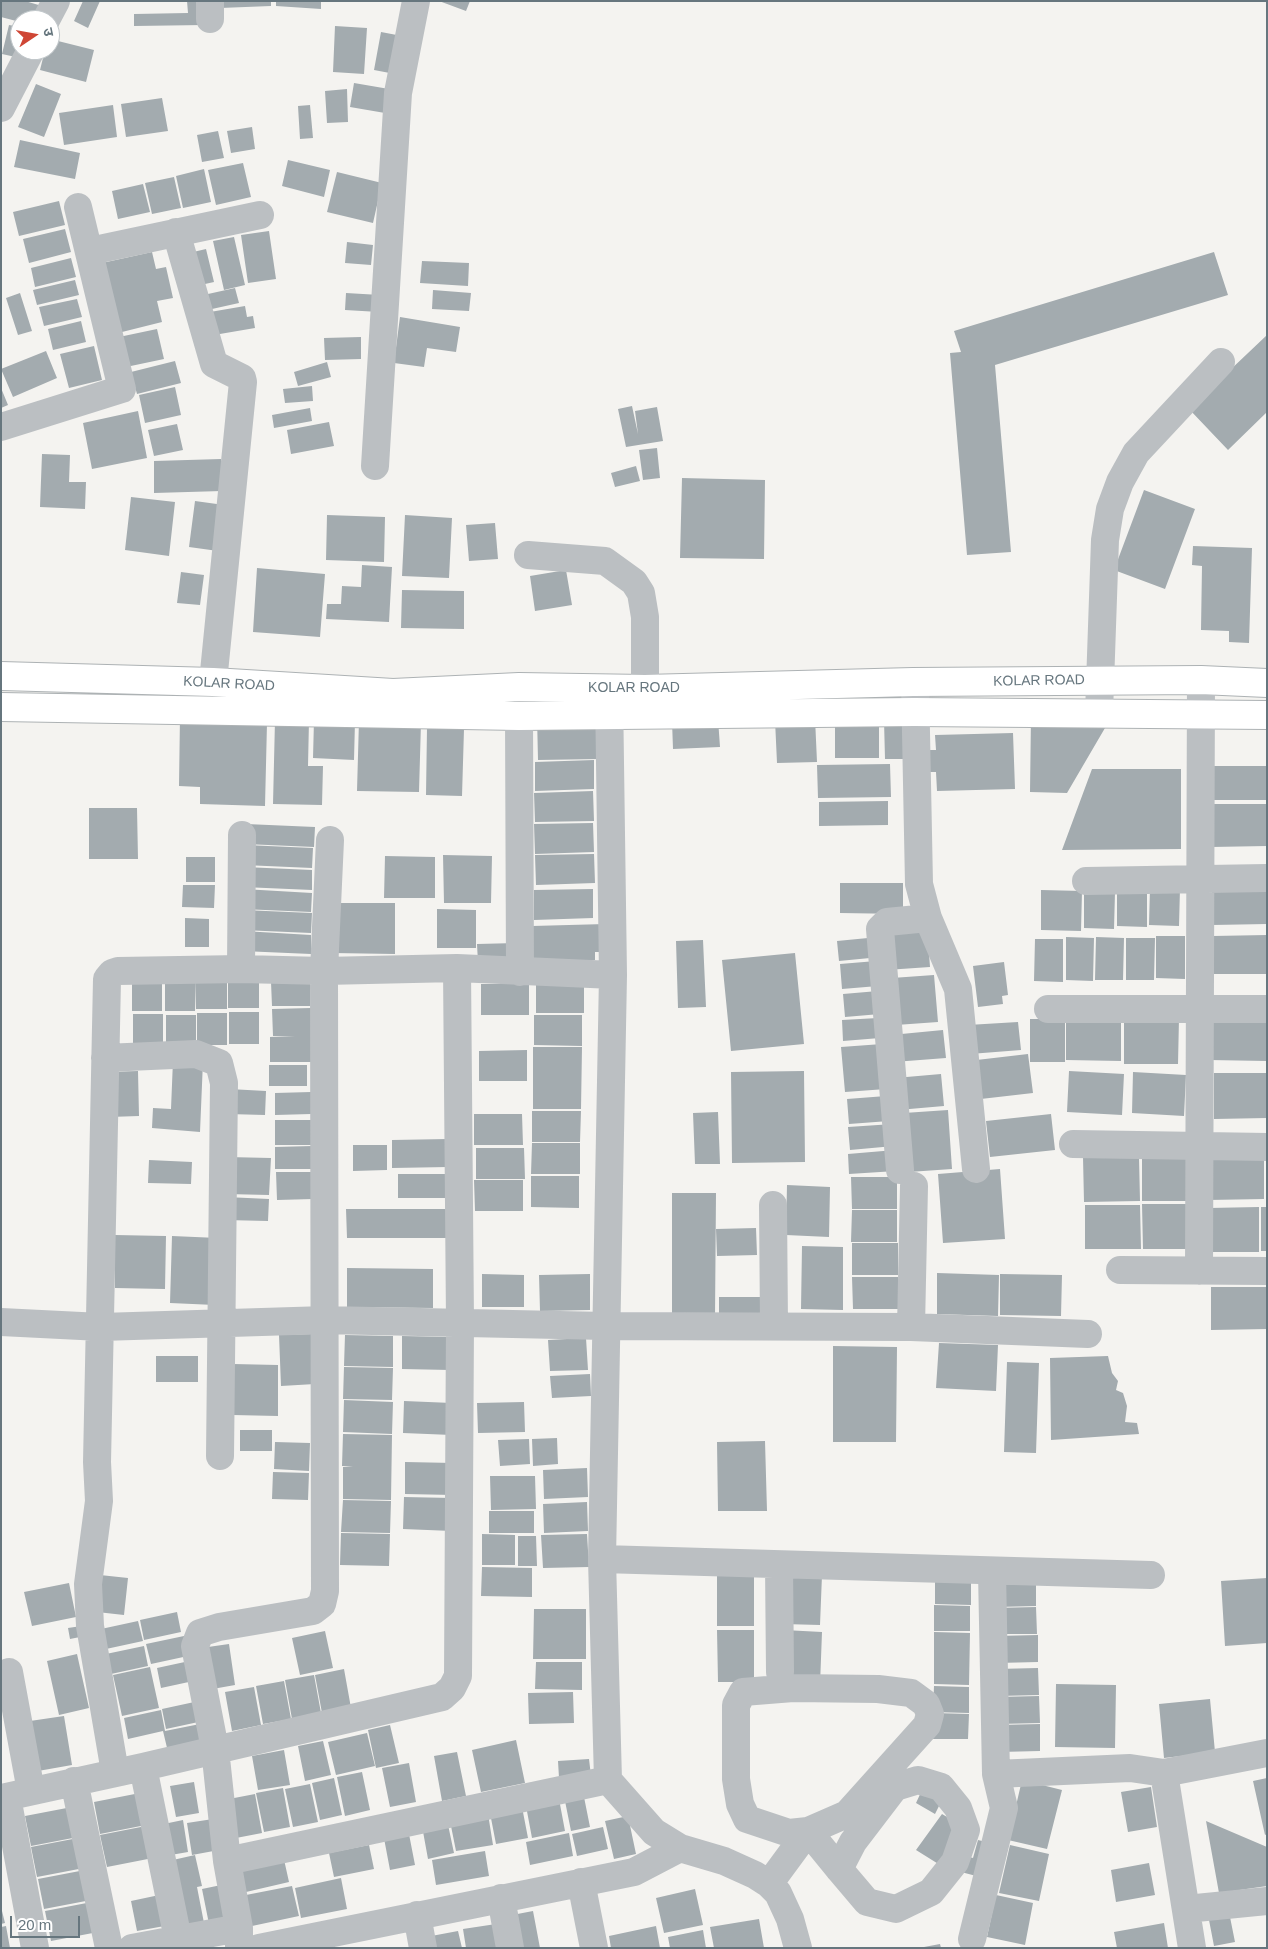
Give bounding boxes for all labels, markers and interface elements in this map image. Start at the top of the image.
north arrow [10,10,60,60]
text: उ [40,26,57,38]
street label: KOLAR ROAD [993,672,1085,690]
street label: KOLAR ROAD [183,673,275,695]
street label: KOLAR ROAD [588,680,680,696]
scale bar [12,1906,82,1938]
text: 20 m [18,1916,51,1933]

